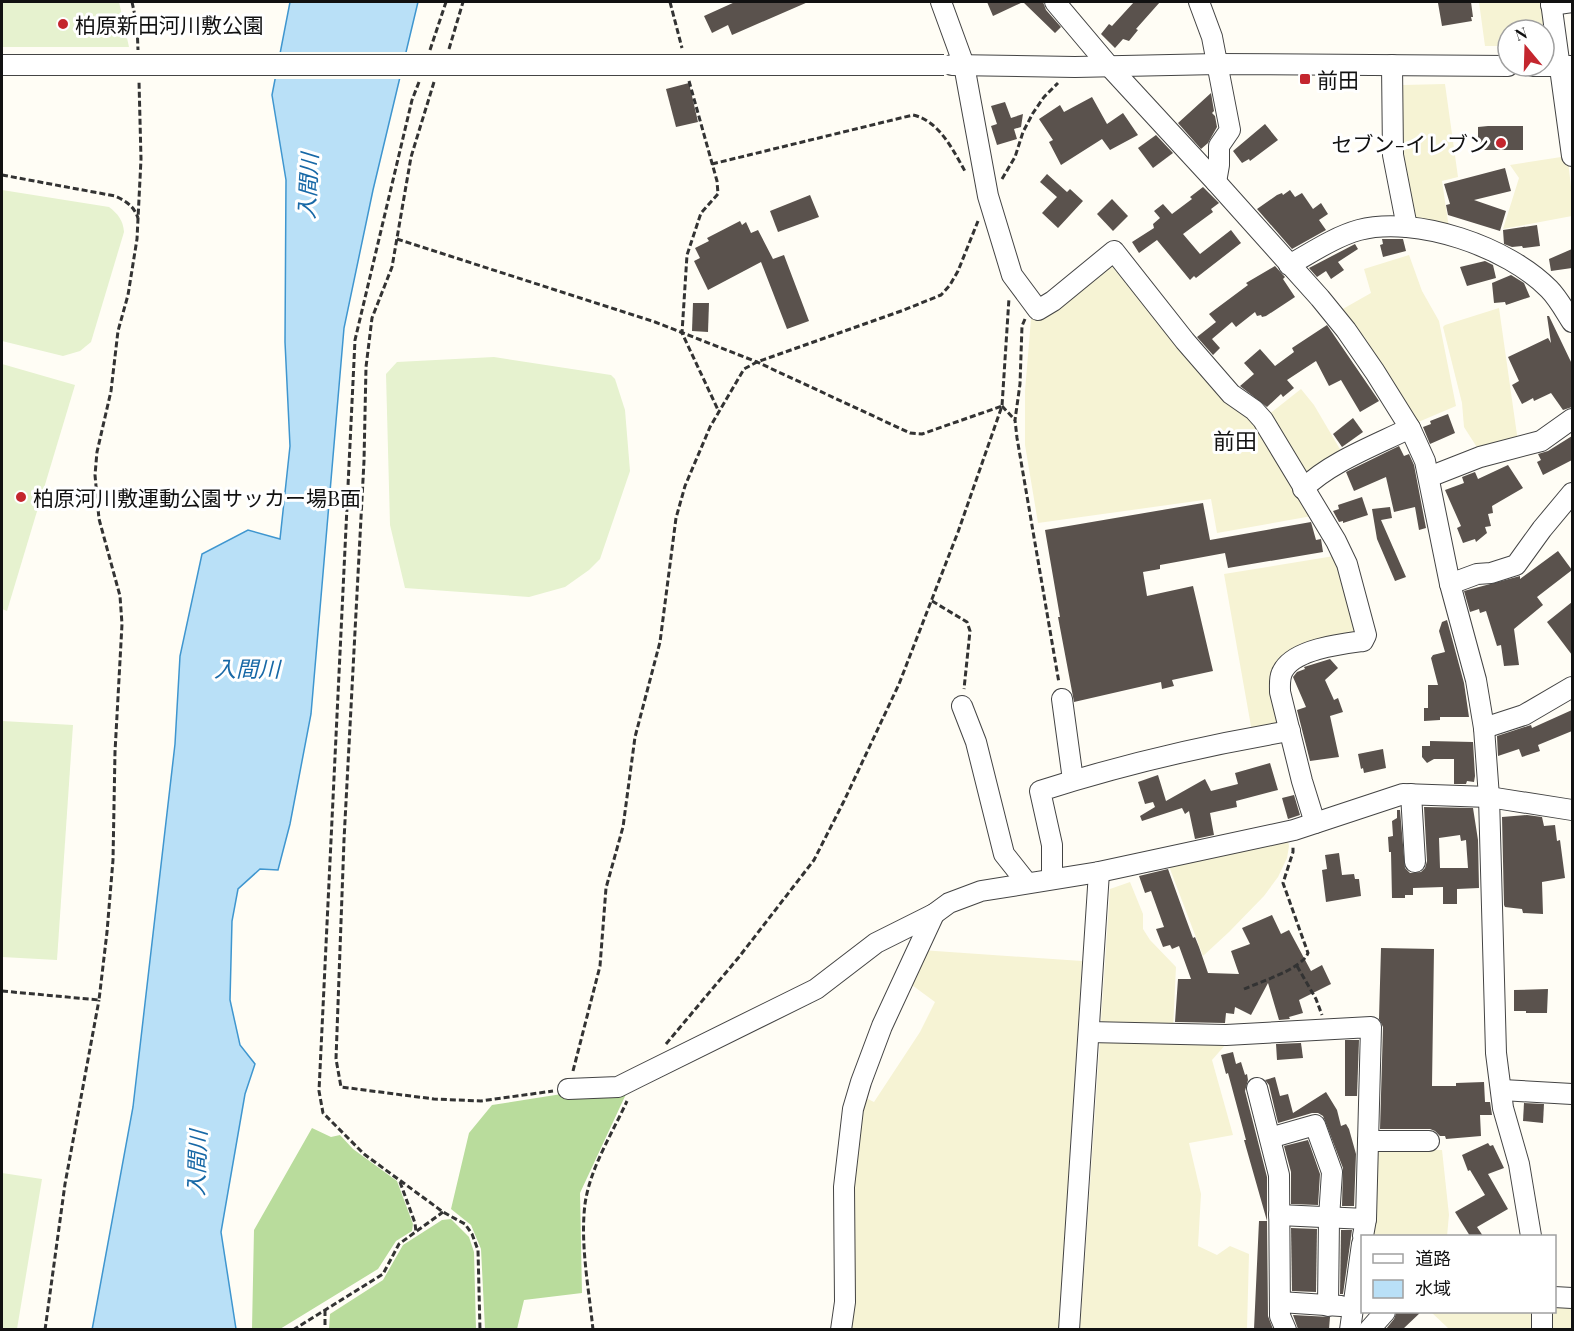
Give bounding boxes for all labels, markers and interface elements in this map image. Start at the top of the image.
place label: 柏原新田河川敷公園 [75,10,264,38]
marker: 柏原新田河川敷公園 [56,17,70,31]
north arrow [1496,18,1556,78]
text: N [1512,21,1530,45]
place label: 前田 [1317,65,1359,93]
marker: 前田 [1298,72,1312,86]
place label: セブン-イレブン [1332,129,1489,157]
marker: セブン-イレブン [1494,136,1508,150]
water label: 入間川 [290,150,324,220]
district label: 前田 [1213,425,1257,455]
place label: 柏原河川敷運動公園サッカー場B面 [33,483,361,511]
marker: 柏原河川敷運動公園サッカー場B面 [14,490,28,504]
water label: 入間川 [214,653,282,683]
water label: 入間川 [180,1128,212,1197]
legend [1361,1235,1556,1313]
text: 道路 [1415,1246,1451,1270]
text: 水域 [1415,1276,1451,1300]

